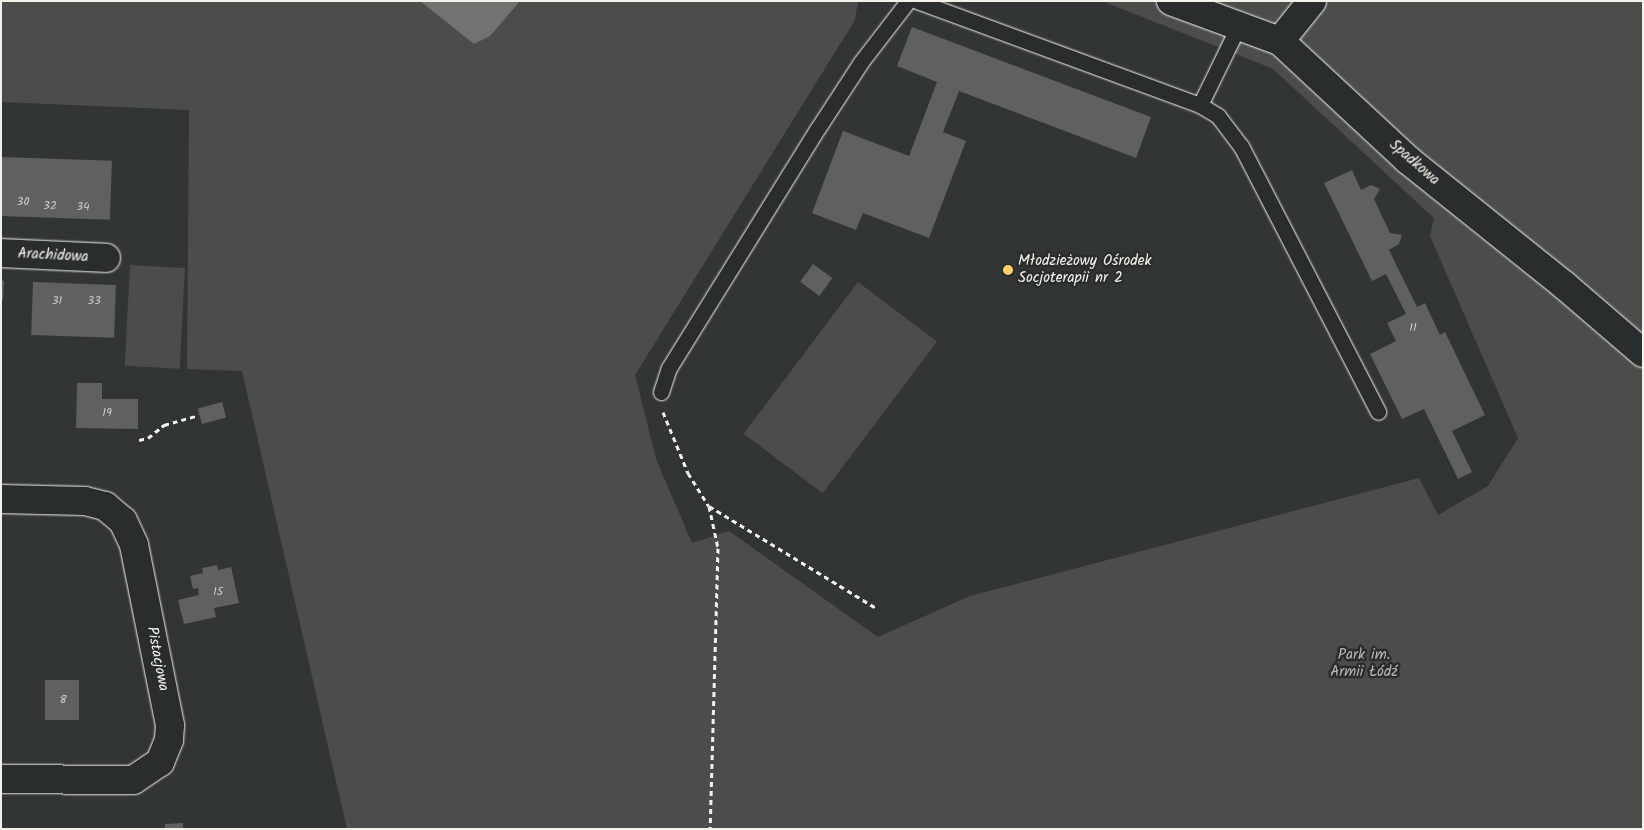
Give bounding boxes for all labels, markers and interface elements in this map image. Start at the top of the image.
street label: Spadkowa [1385,136,1443,190]
house number: 30 [17,195,29,209]
house number: 32 [43,199,57,213]
house number: 34 [76,200,90,214]
street label: Arachidowa [17,245,89,267]
place label: Młodzieżowy Ośrodek Socjoterapii nr 2 [1018,252,1151,287]
marker: Młodzieżowy Ośrodek Socjoterapii nr 2 [1002,264,1014,276]
house number: 31 [52,294,62,308]
house number: 33 [87,294,101,308]
house number: 11 [1409,321,1417,335]
house number: 19 [102,406,112,420]
house number: 15 [213,585,223,599]
street label: Pistacjowa [142,625,172,693]
park label: Park im. Armii Łódź [1330,646,1398,681]
house number: 8 [59,693,67,707]

